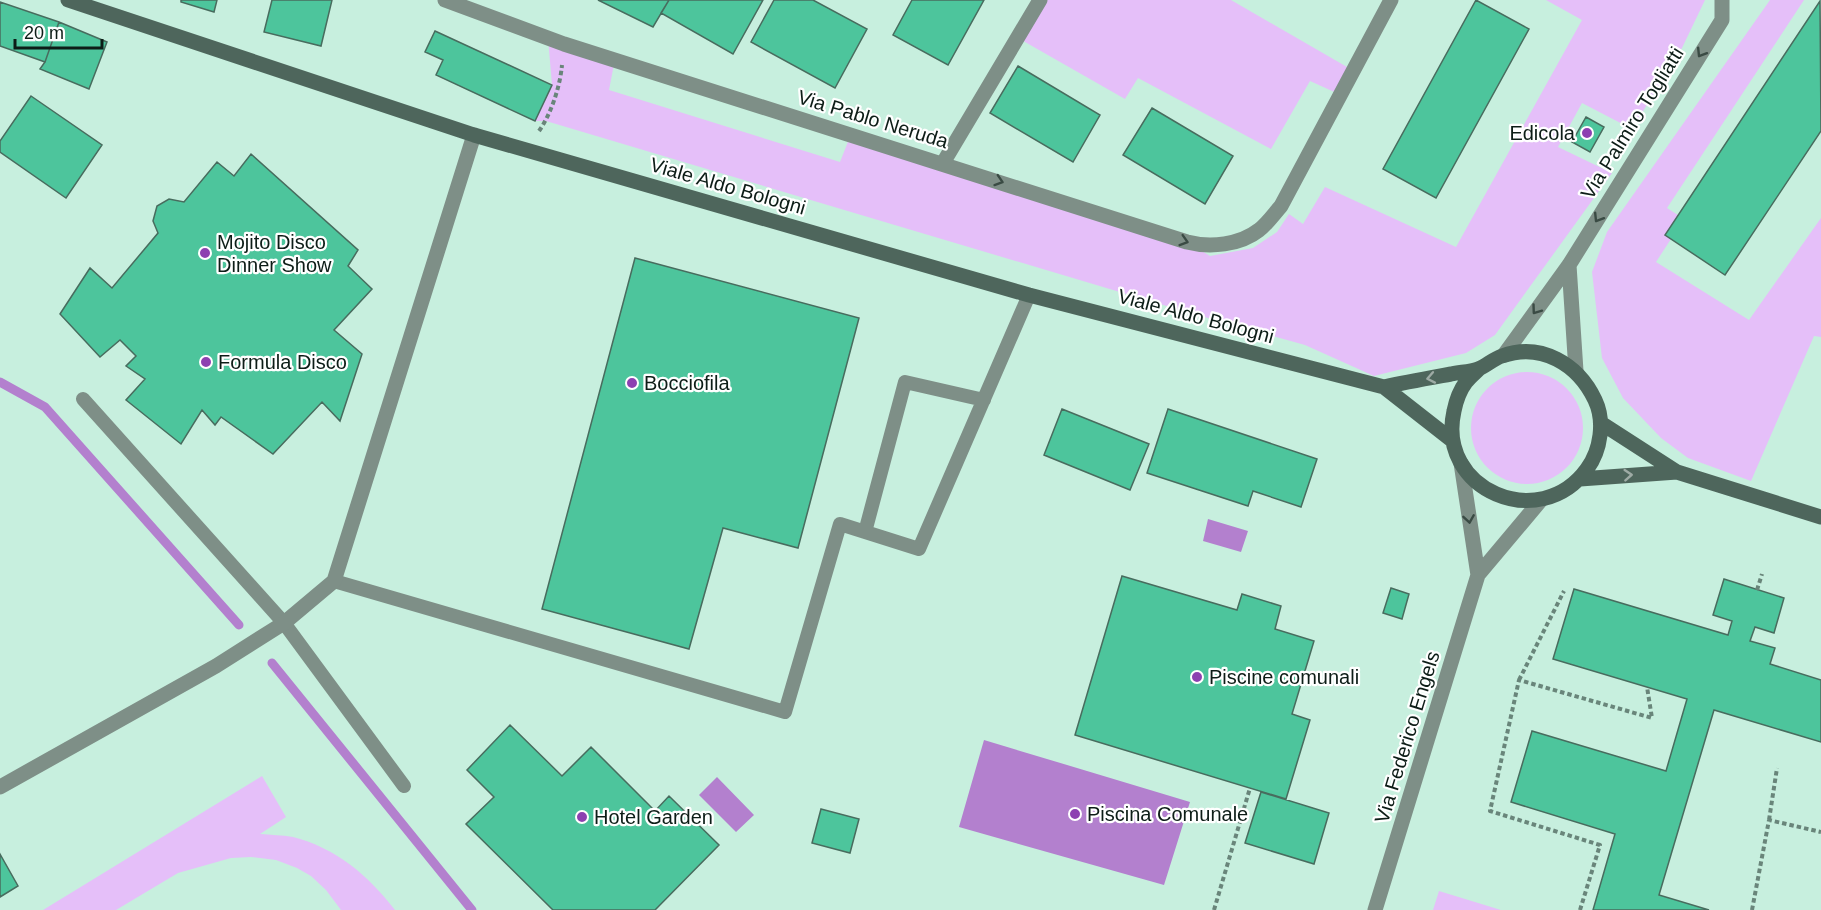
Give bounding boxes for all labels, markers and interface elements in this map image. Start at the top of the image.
scale bar [15,12,102,50]
text: 20 m [24,23,64,43]
street label: Via Palmiro Togliatti [1576,43,1688,203]
one-way arrow [1697,46,1708,57]
street label: Via Pablo Neruda [795,86,952,153]
place label: Edicola [1509,122,1576,144]
marker: Edicola [1580,126,1594,140]
street label: Viale Aldo Bologni [648,153,808,219]
one-way arrow [993,174,1004,186]
one-way arrow [1593,212,1605,222]
place label: Mojito Disco Dinner Show [217,231,332,276]
one-way arrow [1178,233,1189,246]
marker: Mojito Disco Dinner Show [198,246,212,260]
street label: Viale Aldo Bologni [1115,285,1277,347]
one-way arrow [1532,303,1543,314]
place label: Formula Disco [218,351,347,373]
marker: Formula Disco [199,355,213,369]
one-way arrow [1427,371,1437,384]
place label: Bocciofila [644,372,730,394]
marker: Bocciofila [625,376,639,390]
one-way arrow [1624,469,1633,482]
one-way arrow [1463,514,1475,524]
street label: Via Federico Engels [1370,648,1444,826]
place label: Piscine comunali [1209,666,1359,688]
marker: Piscine comunali [1190,670,1204,684]
place label: Piscina Comunale [1087,803,1248,825]
place label: Hotel Garden [594,806,713,828]
marker: Piscina Comunale [1068,807,1082,821]
marker: Hotel Garden [575,810,589,824]

